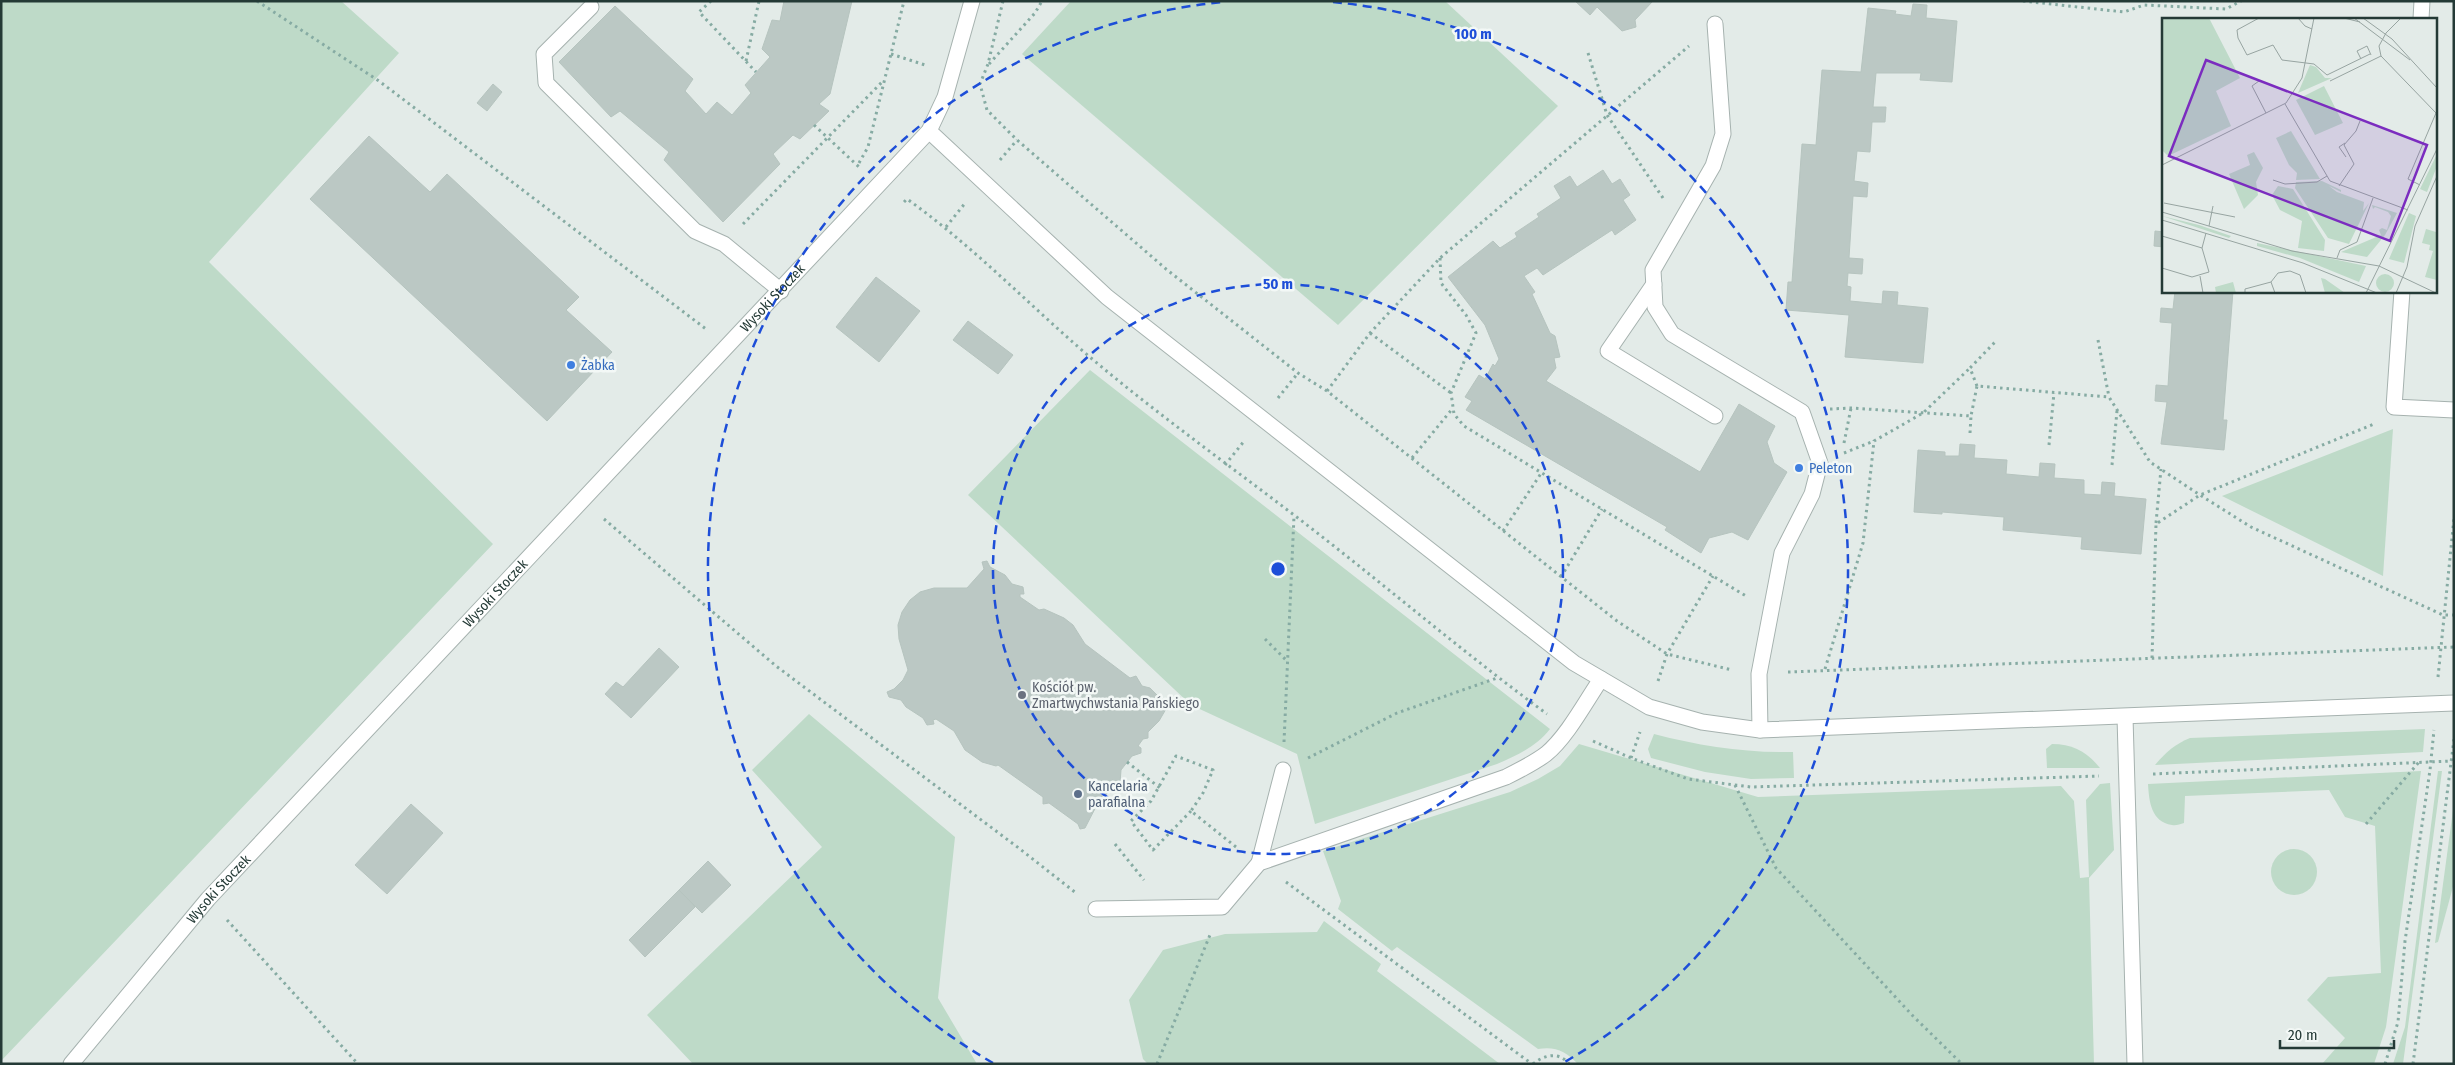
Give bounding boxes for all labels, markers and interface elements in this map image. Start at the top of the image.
inset map [2162,18,2438,292]
text: 100 m [1454,25,1492,43]
street label: Wysoki Stoczek [737,260,809,336]
text: 50 m [1263,275,1293,293]
place label: Żabka [581,357,615,374]
marker: Żabka [565,359,577,371]
place label: Peleton [1809,460,1852,477]
marker: Peleton [1793,462,1805,474]
street label: Wysoki Stoczek [460,556,532,631]
centre of rings [1269,560,1287,578]
place label: Kościół pw. Zmartwychwstania Pańskiego [1032,679,1199,712]
marker: Kościół pw. Zmartwychwstania Pańskiego [1016,689,1028,701]
place label: Kancelaria parafialna [1088,778,1148,811]
marker: Kancelaria parafialna [1072,788,1084,800]
street label: Wysoki Stoczek [183,851,255,927]
scale bar [2280,1018,2394,1050]
text: 20 m [2288,1026,2318,1044]

